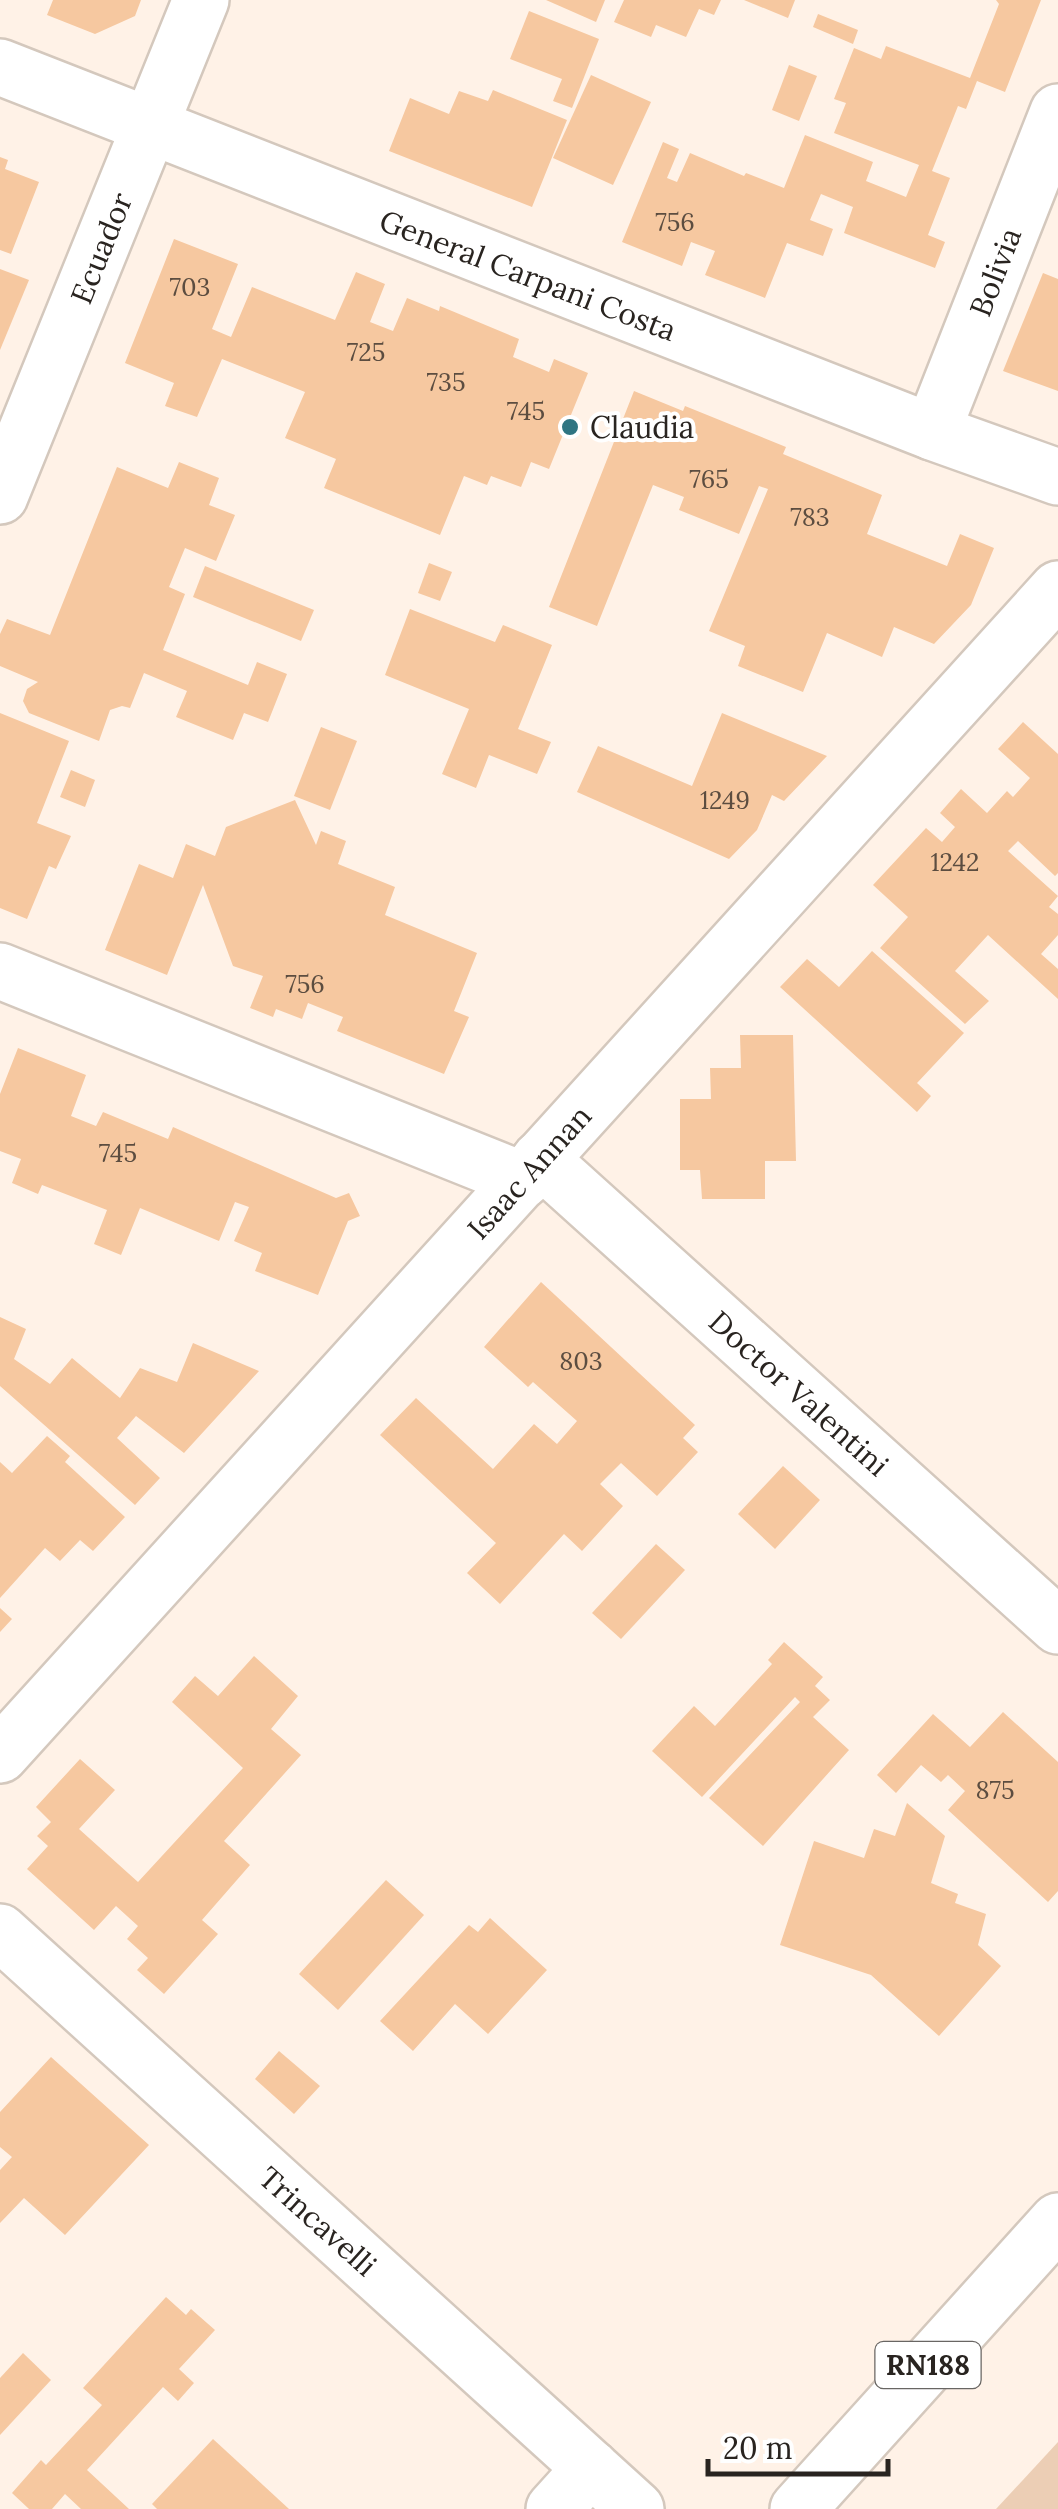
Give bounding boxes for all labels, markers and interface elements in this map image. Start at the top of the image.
street label: Ecuador [62,187,140,309]
street label: General Carpani Costa [374,201,682,349]
house number: 756 [655,206,695,238]
street label: Bolivia [961,222,1029,322]
house number: 703 [170,271,210,303]
house number: 725 [347,336,385,368]
house number: 735 [426,366,466,398]
house number: 745 [507,395,545,427]
place label: Claudia [590,408,694,446]
marker: Claudia [559,416,581,438]
house number: 765 [689,463,729,495]
house number: 783 [790,501,830,533]
house number: 1249 [700,784,750,816]
house number: 1242 [931,846,979,878]
house number: 756 [285,968,325,1000]
street label: Isaac Annan [459,1097,599,1247]
house number: 745 [99,1137,137,1169]
street label: Doctor Valentini [701,1302,897,1484]
house number: 803 [559,1345,603,1377]
house number: 875 [975,1774,1015,1806]
street label: Trincavelli [251,2158,385,2284]
road number: RN188 [876,2342,980,2388]
scale bar [708,2414,888,2476]
text: 20 m [723,2429,792,2467]

